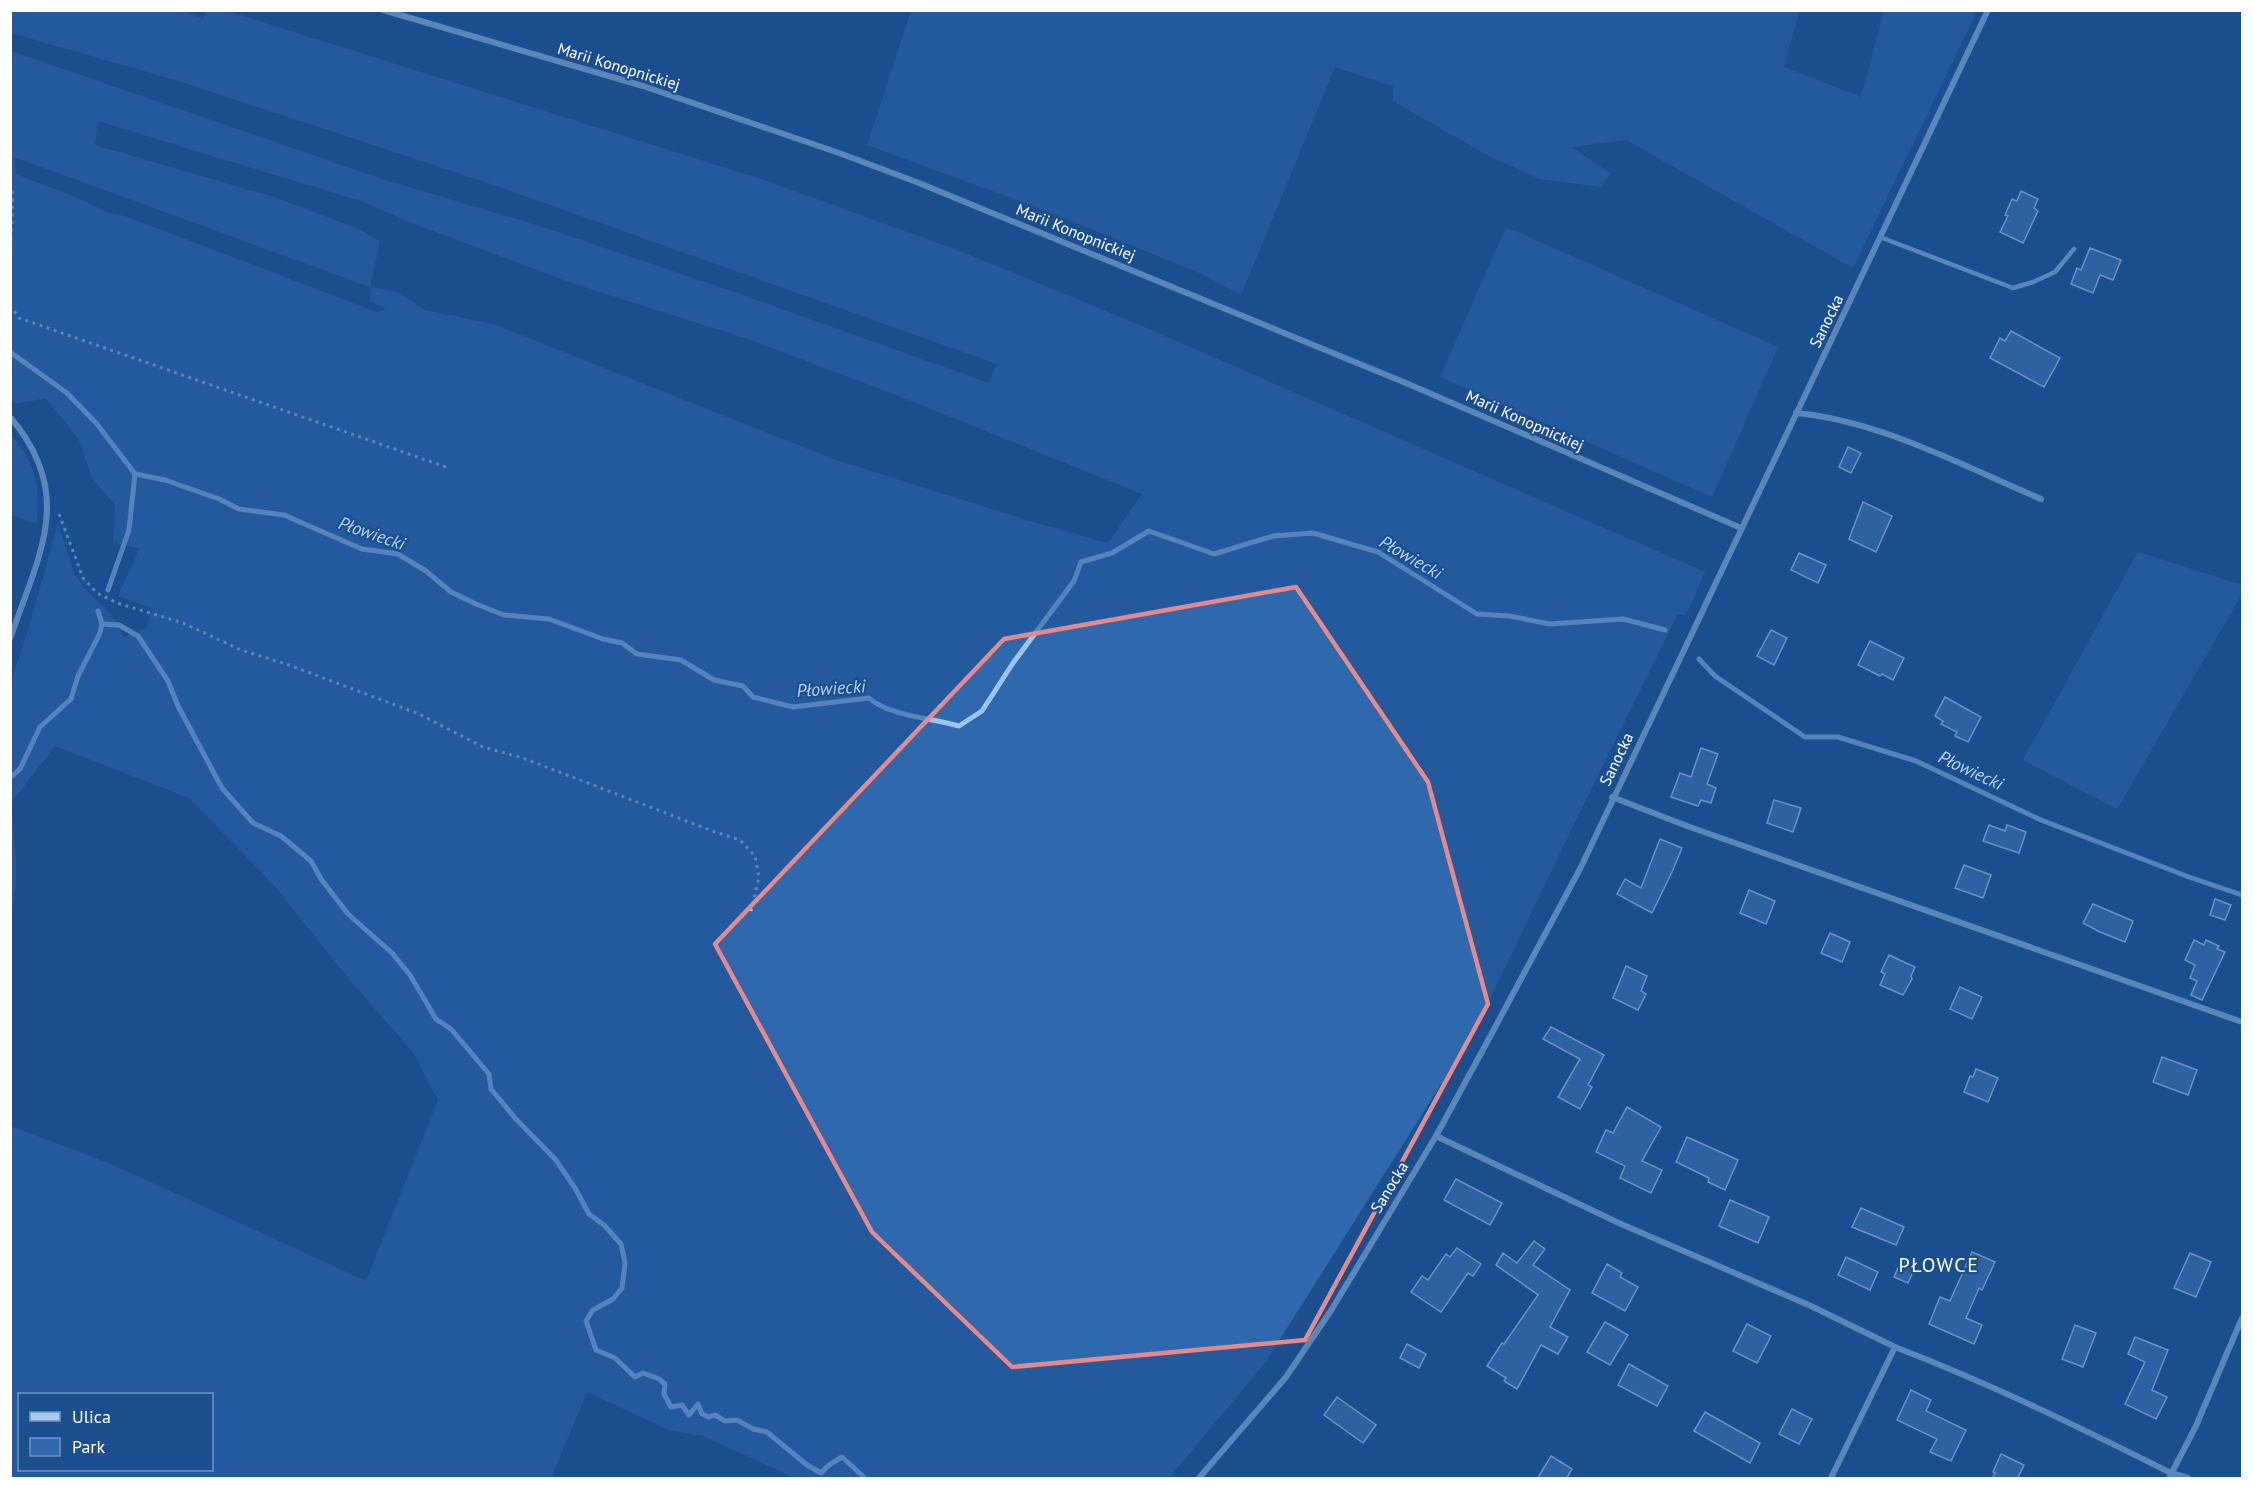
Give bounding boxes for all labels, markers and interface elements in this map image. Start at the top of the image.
street label: Marii Konopnickiej [555,38,683,94]
street label: Marii Konopnickiej [1013,199,1139,265]
street label: Sanocka [1805,291,1847,351]
street label: Marii Konopnickiej [1463,385,1587,455]
water label: Płowiecki [336,511,410,556]
water label: Płowiecki [1375,530,1448,585]
water label: Płowiecki [796,674,868,702]
street label: Sanocka [1595,729,1637,789]
water label: Płowiecki [1935,745,2008,796]
street label: Sanocka [1366,1158,1412,1216]
district label: PŁOWCE [1899,1252,1979,1278]
legend [18,1393,213,1471]
text: Ulica [72,1405,111,1428]
text: Park [72,1435,105,1458]

